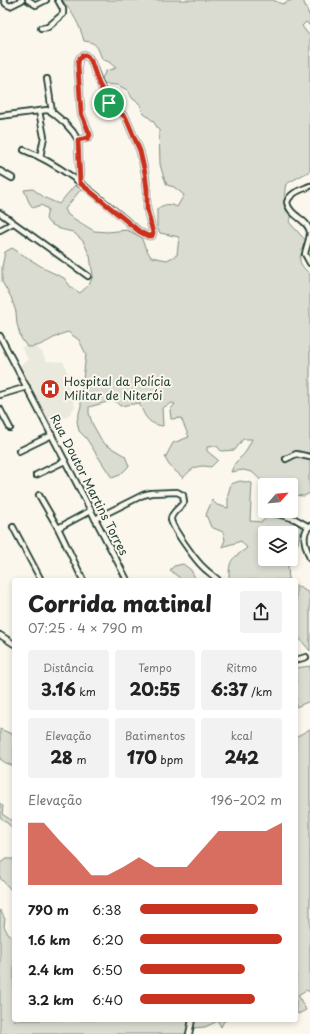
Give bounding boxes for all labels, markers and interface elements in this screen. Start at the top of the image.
pin [92,86,126,120]
icon: arrive [98,92,120,114]
place label: Hospital da Polícia Militar de Niterói [64,372,172,404]
hospital icon: Hospital da Polícia Militar de Niterói [39,378,61,400]
street label: Rua Doutor Martins Torres [46,411,134,559]
north arrow [258,478,298,518]
map controls [258,478,298,566]
button: layers [258,526,298,566]
text: Corrida matinal [28,586,212,619]
button: share [240,591,282,633]
text: 07:25 · 4 × 790 m [28,618,143,637]
text: Distância [43,659,94,676]
text: Tempo [138,659,172,676]
text: Ritmo [226,659,257,676]
text: 3.16 [41,676,76,702]
text: 20:55 [130,676,180,702]
text: 6:37 [211,676,248,702]
text: km [76,683,96,700]
text: /km [248,683,272,700]
text: Elevação [45,727,91,744]
text: Batimentos [125,727,185,744]
text: kcal [231,727,253,744]
text: 28 [50,744,73,770]
text: 170 [127,744,157,770]
text: 242 [224,744,259,770]
text: m [73,751,86,768]
text: bpm [157,751,183,768]
text: Elevação [28,790,82,809]
text: 196–202 m [211,790,282,809]
text: 790 m [28,900,69,919]
text: 6:38 [92,900,122,919]
text: 1.6 km [28,930,70,949]
text: 6:20 [92,930,123,949]
text: 2.4 km [28,960,74,979]
text: 6:50 [92,960,123,979]
text: 3.2 km [28,990,74,1009]
text: 6:40 [92,990,123,1009]

